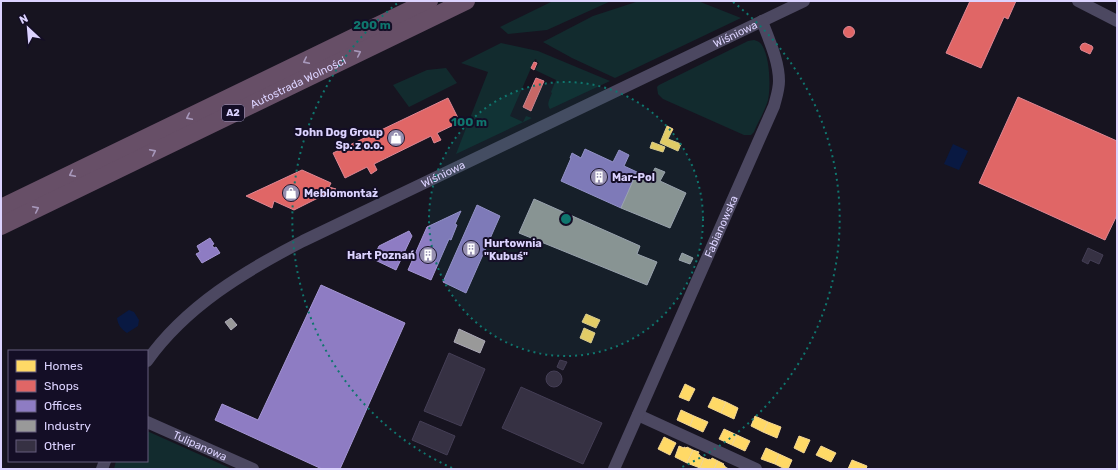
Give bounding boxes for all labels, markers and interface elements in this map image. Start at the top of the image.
north arrow [8,8,48,48]
text: N [17,12,30,27]
text: 200 m [353,18,391,32]
street label: Wiśniowa [711,18,759,50]
one-way arrow [354,50,362,58]
street label: Autostrada Wolności [248,54,348,111]
one-way arrow [302,56,310,64]
road number: A2 [222,105,244,121]
one-way arrow [185,112,193,120]
text: 100 m [451,115,487,129]
place label: John Dog Group Sp. z o.o. [295,126,383,152]
shop icon: John Dog Group Sp. z o.o. [386,128,406,148]
one-way arrow [149,149,156,157]
street label: Wiśniowa [419,158,467,190]
building icon: Mar-Pol [589,167,609,187]
one-way arrow [68,169,76,177]
place label: Mar-Pol [612,171,655,184]
shop icon: Meblomontaż [281,183,301,203]
place label: Meblomontaż [304,187,378,200]
street label: Fabianowska [702,194,740,259]
one-way arrow [32,206,39,214]
centre of rings [559,212,573,226]
place label: Hurtownia "Kubuś" [484,237,542,263]
building icon: Hurtownia "Kubuś" [461,239,481,259]
building icon: Hart Poznań [418,245,438,265]
place label: Hart Poznań [347,249,415,262]
legend [8,350,148,462]
text: Homes [44,359,83,373]
text: Shops [44,379,79,393]
text: Offices [44,399,82,413]
text: Industry [44,419,91,433]
street label: Tulipanowa [171,428,229,463]
text: Other [44,439,76,453]

